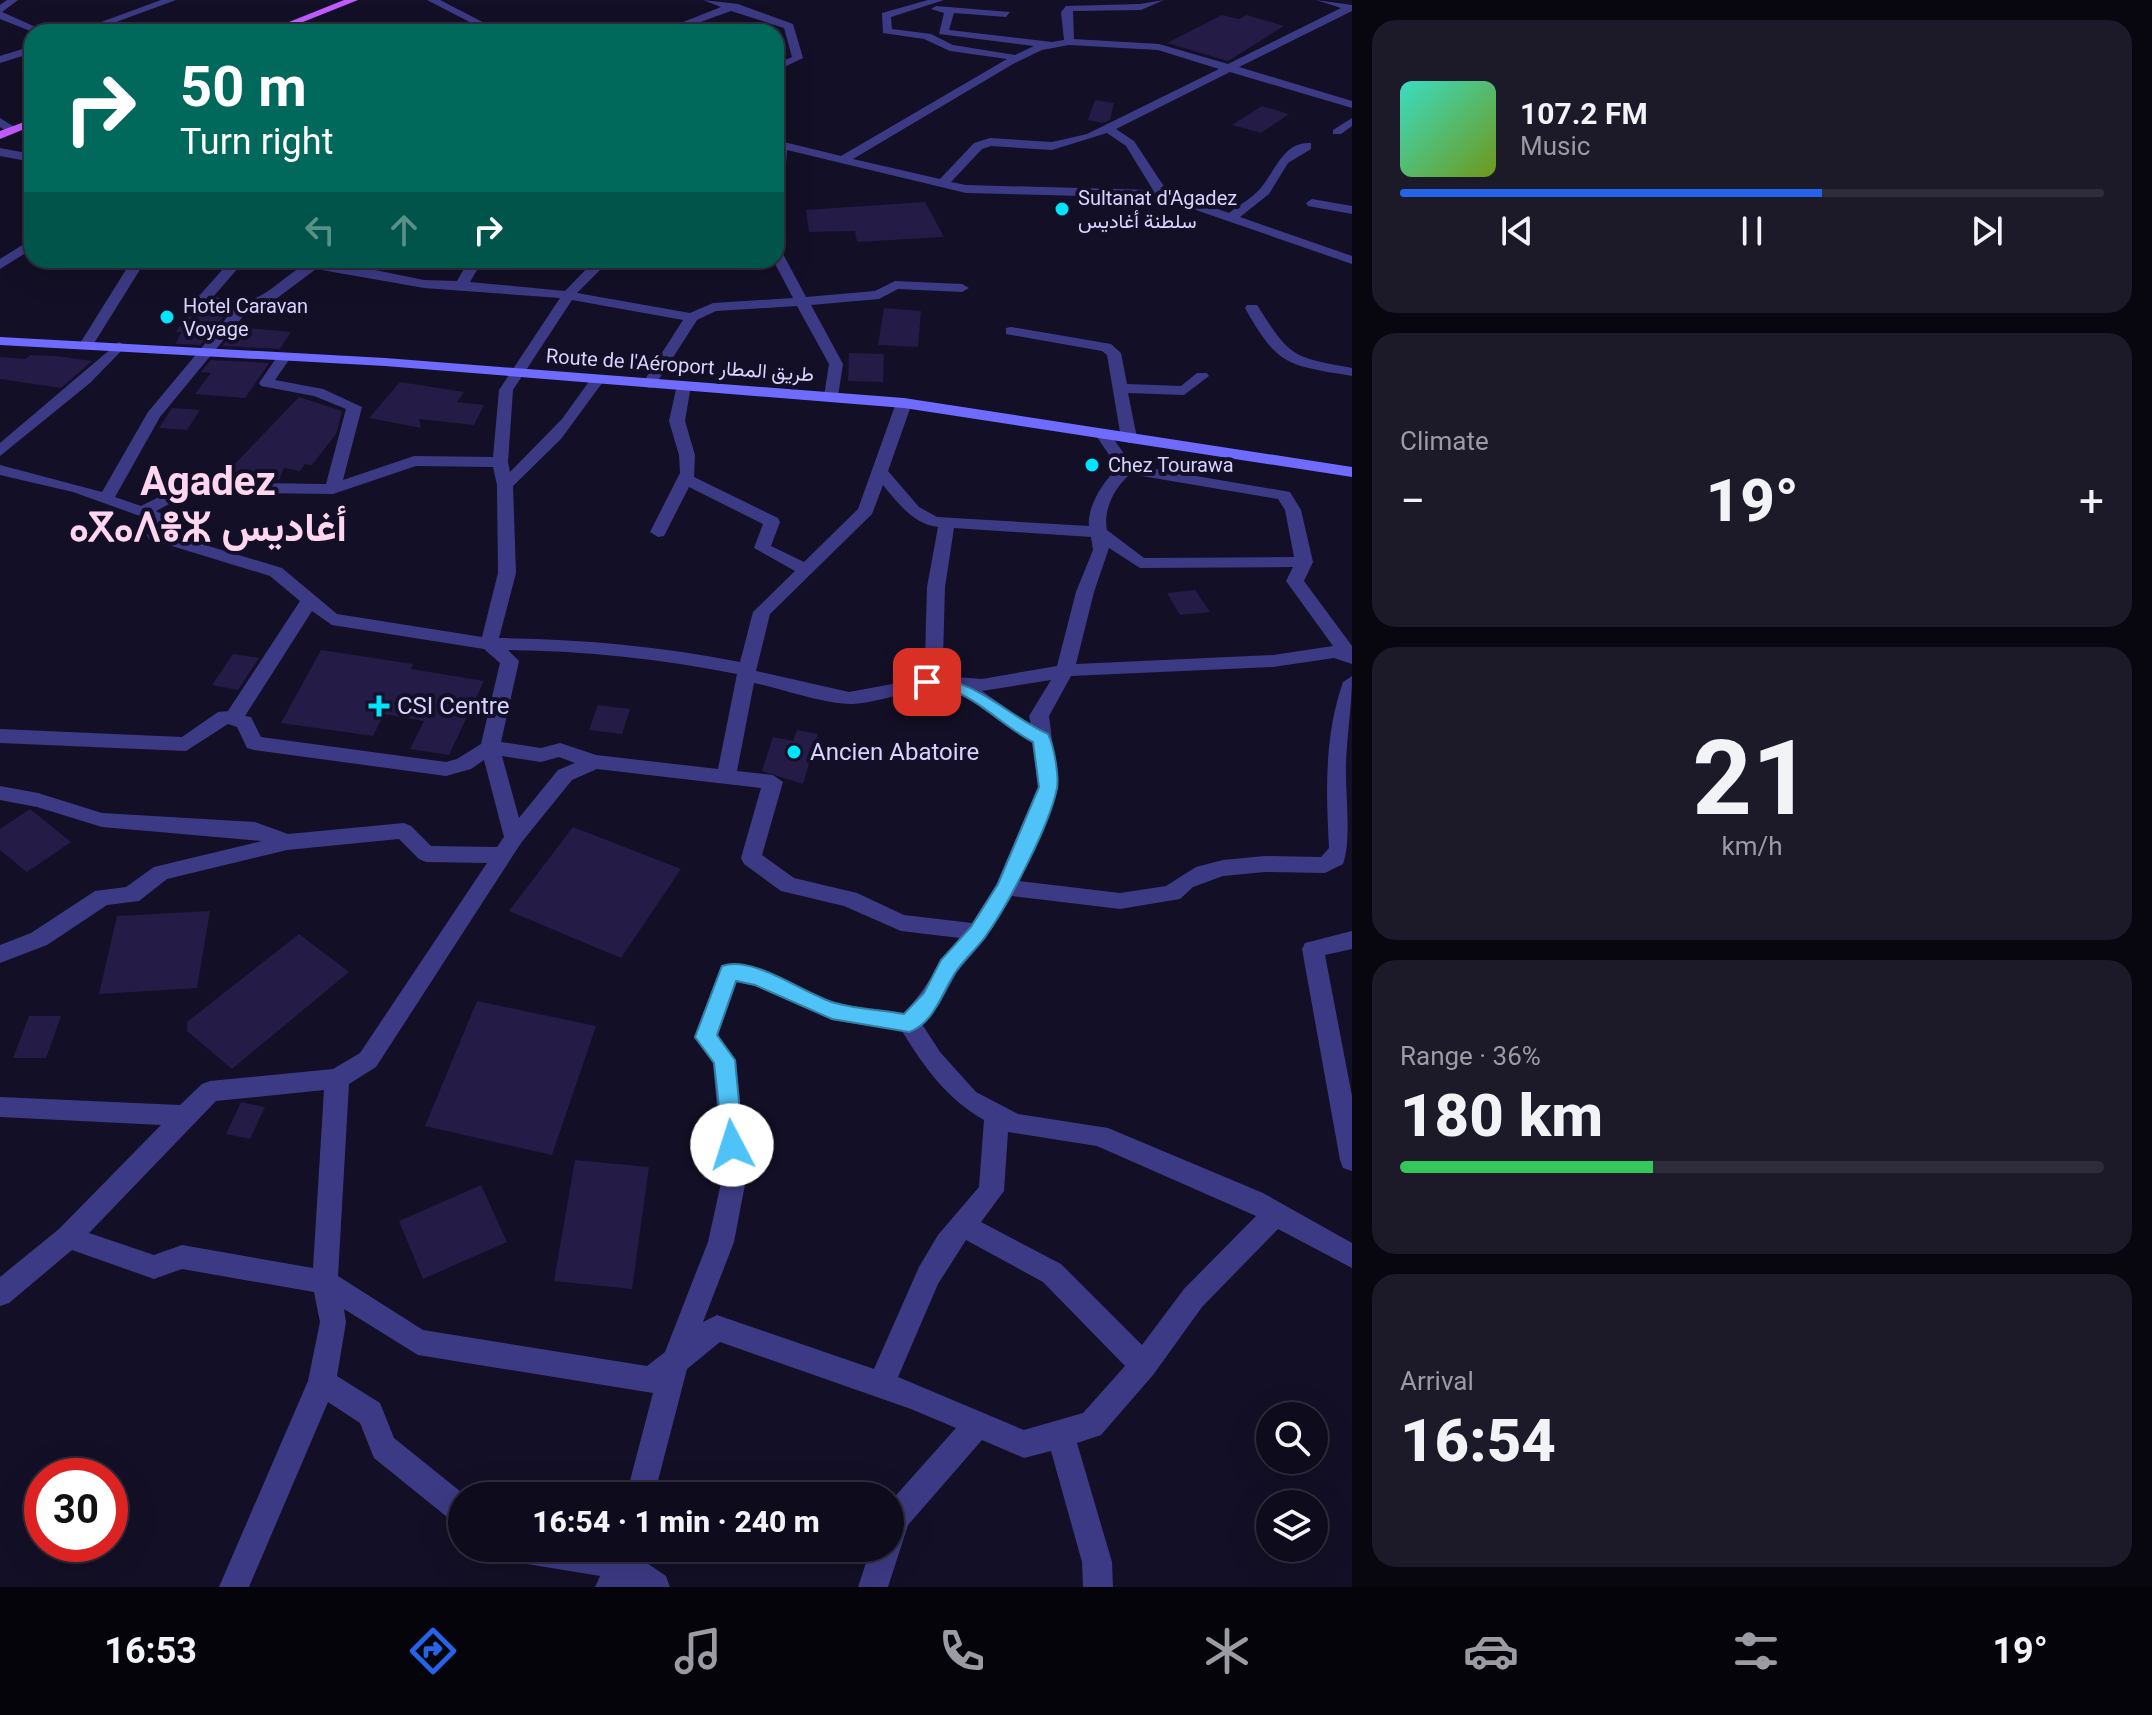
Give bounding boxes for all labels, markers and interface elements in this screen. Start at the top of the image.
text: 50 m [180,54,307,120]
icon: right [48,56,152,160]
text: 107.2 FM [1520,96,1648,131]
text: Turn right [180,121,333,163]
text: Music [1520,131,1590,161]
place label: Sultanat d'Agadez سلطنة أغاديس [1078,186,1237,233]
marker: Sultanat d'Agadez سلطنة أغاديس [1053,200,1071,218]
icon: left [298,208,342,252]
icon: ahead [382,208,426,252]
icon: right [466,208,510,252]
icon: previous [1495,209,1539,253]
icon: pause [1730,209,1774,253]
icon: next [1965,209,2009,253]
place label: Hotel Caravan Voyage [183,294,308,341]
marker: Hotel Caravan Voyage [158,308,176,326]
street label: Route de l'Aéroport طريق المطار [545,344,815,387]
text: Climate [1400,426,1489,456]
place label: Chez Tourawa [1108,453,1234,477]
marker: Chez Tourawa [1083,456,1101,474]
district label: Agadez ⴰⴳⴰⴷⴻⵣ أغاديس [69,458,347,551]
text: 19° [1706,465,1799,536]
text: − [1400,475,1425,527]
text: + [2079,475,2104,527]
pin [893,648,961,716]
icon: arrive [905,660,949,704]
place label: CSI Centre [397,692,509,720]
marker: CSI Centre [368,695,390,717]
text: 21 [1692,718,1812,839]
place label: Ancien Abatoire [810,738,979,766]
marker: Ancien Abatoire [785,743,803,761]
text: km/h [1721,831,1783,861]
text: Range · 36% [1400,1041,1541,1071]
text: 180 km [1400,1080,1603,1151]
position arrow [690,1103,774,1187]
text: Arrival [1400,1366,1474,1396]
map controls [1256,1402,1328,1562]
button: search [1256,1402,1328,1474]
text: 16:54 [1400,1405,1556,1476]
speed limit sign: 30 [24,1458,128,1562]
button: layers [1256,1490,1328,1562]
text: 16:54 · 1 min · 240 m [532,1504,820,1539]
icon: directions [405,1623,461,1679]
icon: music [670,1623,726,1679]
icon: phone [934,1623,990,1679]
icon: climate [1199,1623,1255,1679]
icon: car [1463,1623,1519,1679]
icon: filters [1728,1623,1784,1679]
text: 16:53 [104,1630,197,1672]
text: 19° [1992,1630,2048,1672]

